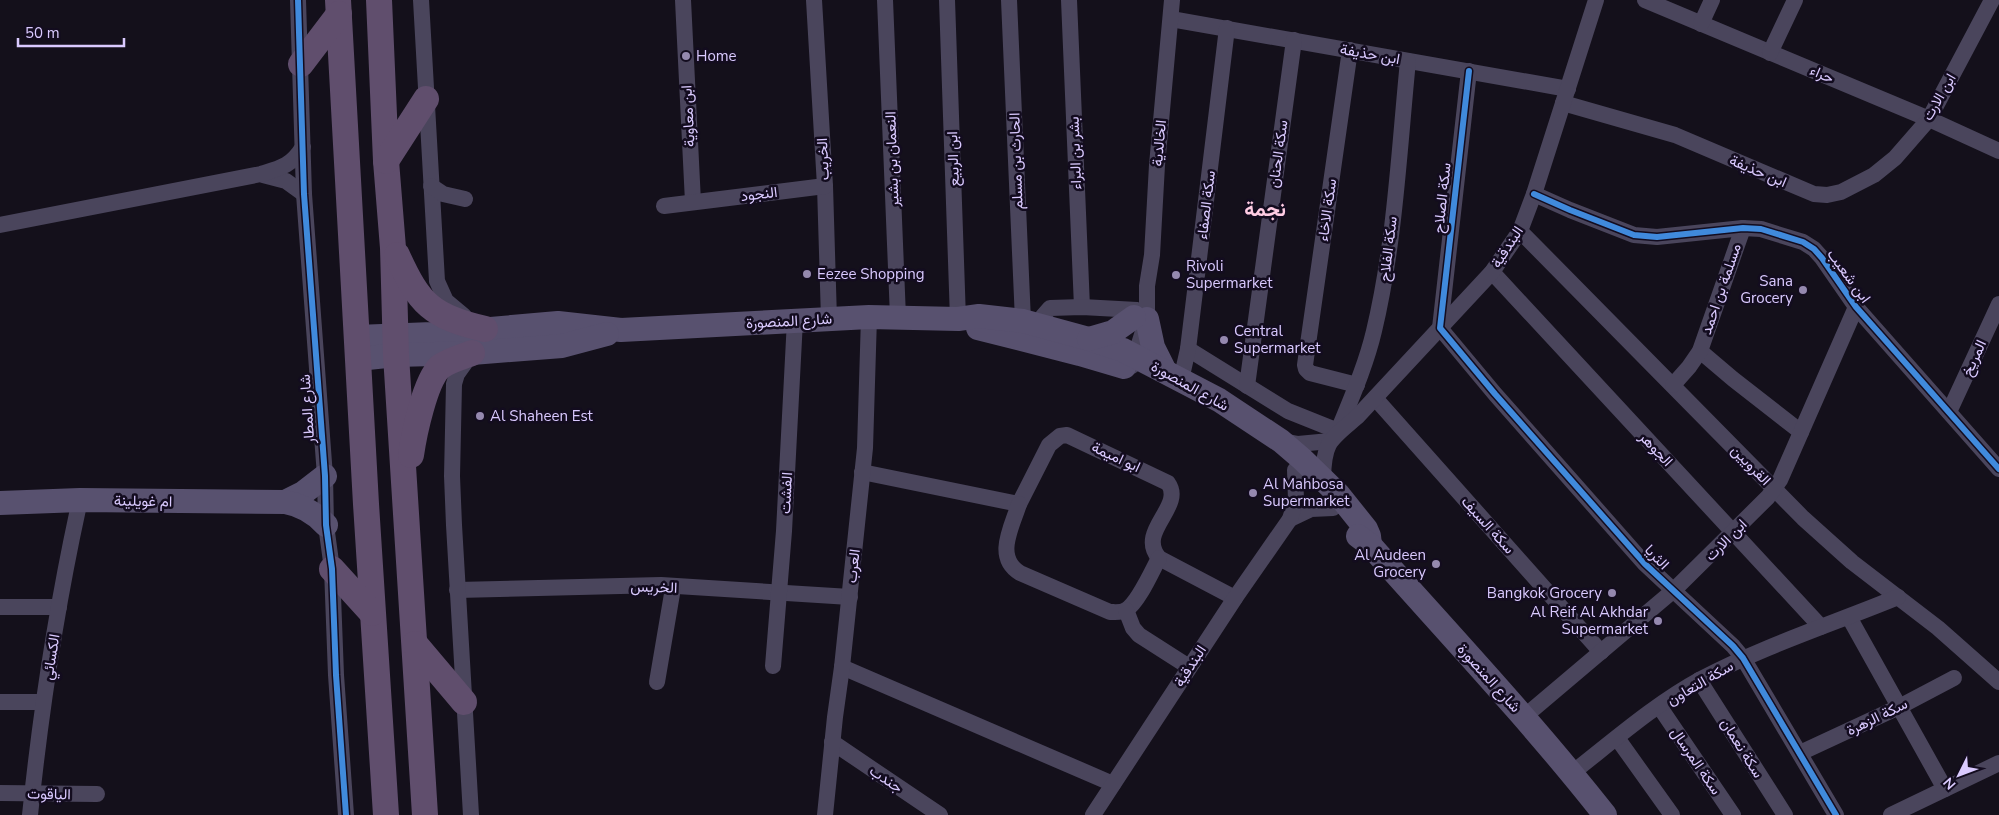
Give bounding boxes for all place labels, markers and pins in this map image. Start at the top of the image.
place label: Home [696,46,737,66]
marker: Home [680,50,692,62]
place label: Rivoli Supermarket [1186,256,1273,293]
place label: Eezee Shopping [817,264,925,284]
marker: Eezee Shopping [801,268,813,280]
marker: Rivoli Supermarket [1170,269,1182,281]
place label: Sana Grocery [1740,271,1793,308]
marker: Sana Grocery [1797,284,1809,296]
place label: Central Supermarket [1234,321,1321,358]
marker: Central Supermarket [1218,334,1230,346]
place label: Al Shaheen Est [490,406,594,426]
marker: Al Shaheen Est [474,410,486,422]
place label: Al Mahbosa Supermarket [1263,474,1350,511]
marker: Al Mahbosa Supermarket [1247,487,1259,499]
place label: Al Audeen Grocery [1354,545,1426,582]
marker: Al Audeen Grocery [1430,558,1442,570]
place label: Bangkok Grocery [1487,583,1602,603]
marker: Bangkok Grocery [1606,587,1618,599]
place label: Al Reif Al Akhdar Supermarket [1530,602,1649,639]
marker: Al Reif Al Akhdar Supermarket [1652,615,1664,627]

